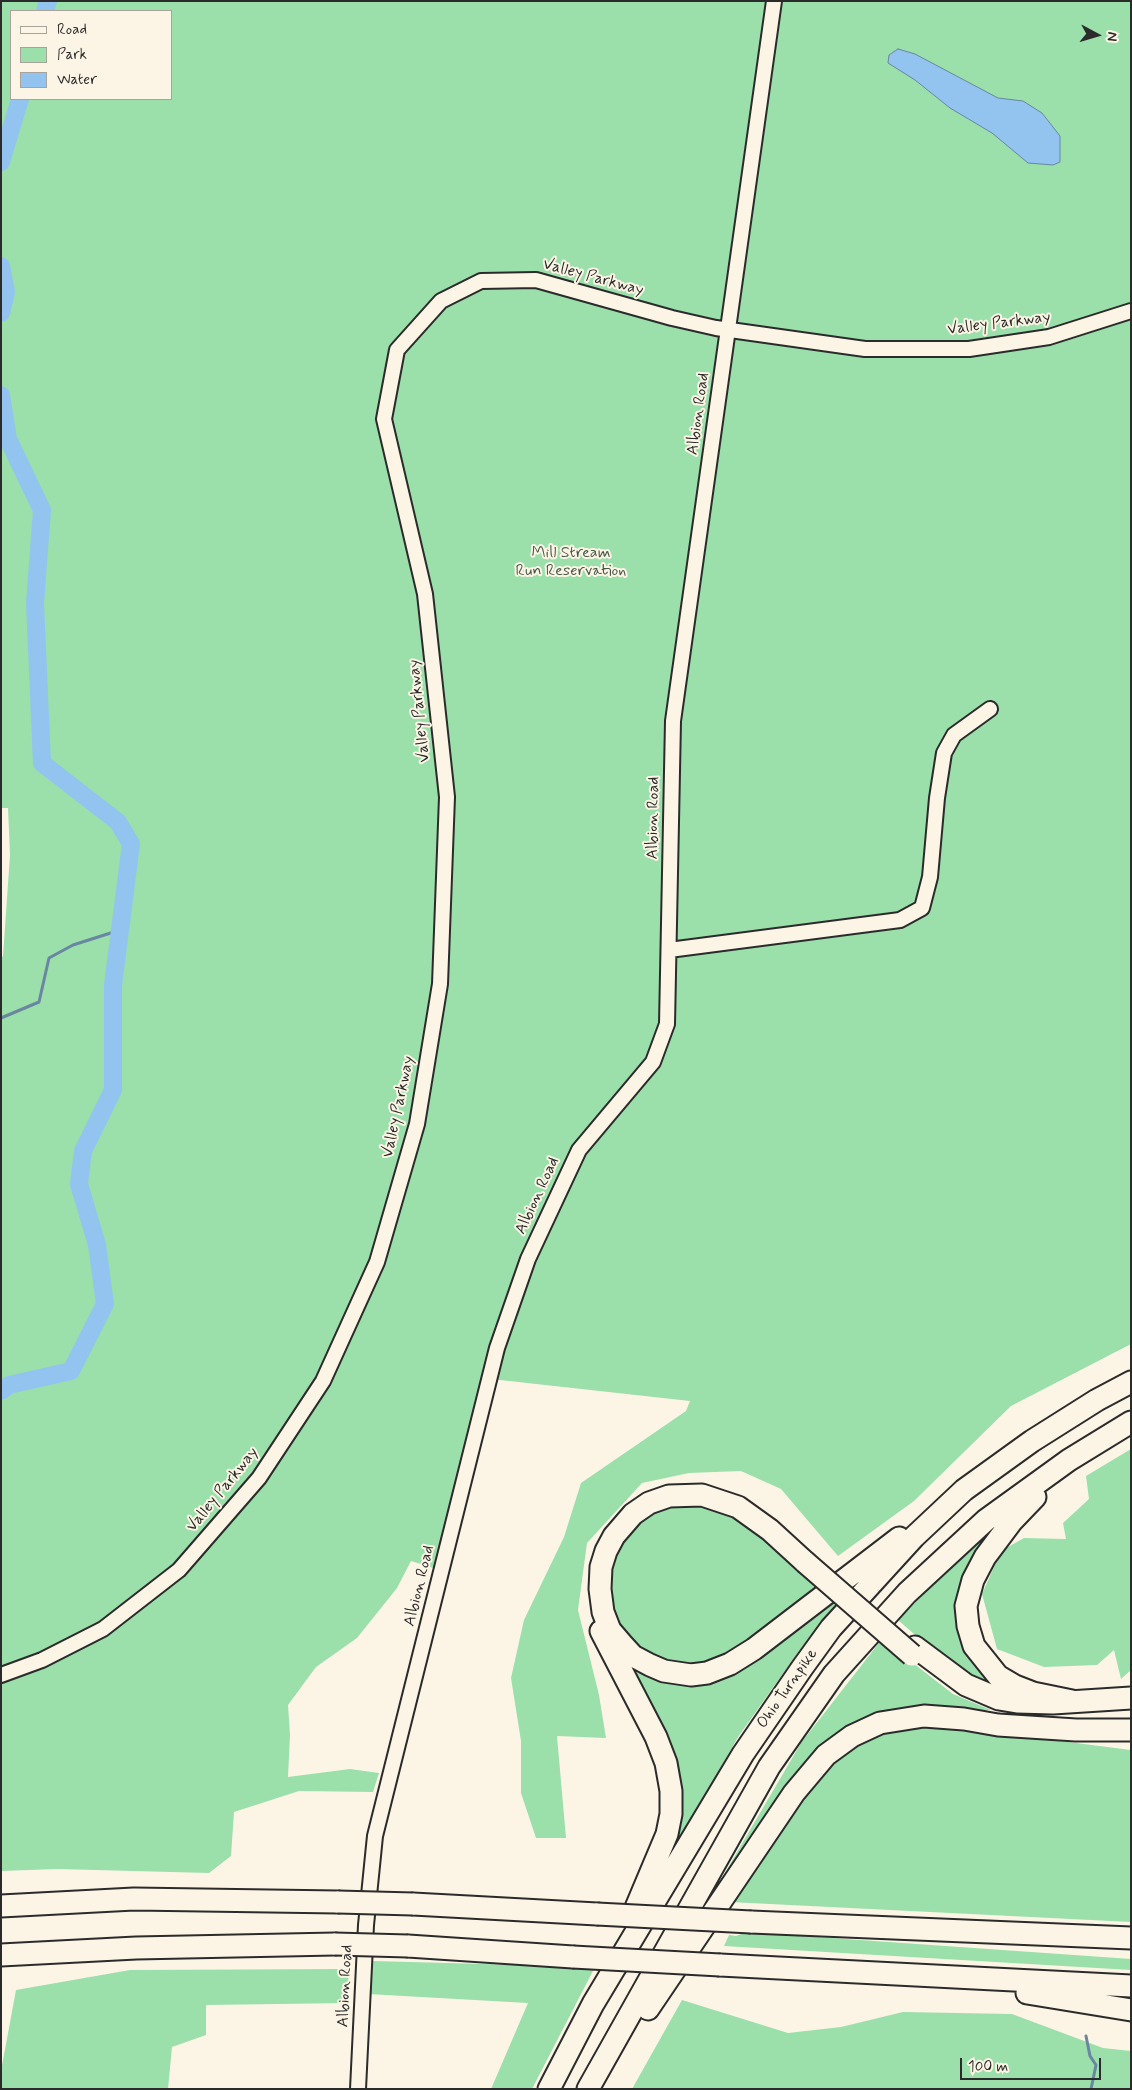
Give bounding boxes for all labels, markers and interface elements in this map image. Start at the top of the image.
legend [10,10,172,100]
north arrow [1072,10,1122,60]
text: Road [57,20,87,40]
text: N [1102,31,1121,42]
text: Park [57,45,87,65]
text: Water [57,70,97,90]
street label: Valley Parkway [541,255,645,301]
street label: Valley Parkway [947,308,1051,340]
street label: Albion Road [684,372,714,456]
park label: Mill Stream Run Reservation [516,544,626,582]
street label: Valley Parkway [405,659,435,763]
street label: Albion Road [644,777,664,859]
street label: Valley Parkway [379,1054,419,1160]
street label: Albion Road [512,1154,564,1238]
street label: Valley Parkway [183,1444,263,1536]
street label: Albion Road [401,1544,439,1628]
street label: Ohio Turnpike [753,1645,823,1733]
street label: Albion Road [334,1944,358,2028]
scale bar [962,2048,1103,2080]
text: 100 m [968,2057,1008,2077]

